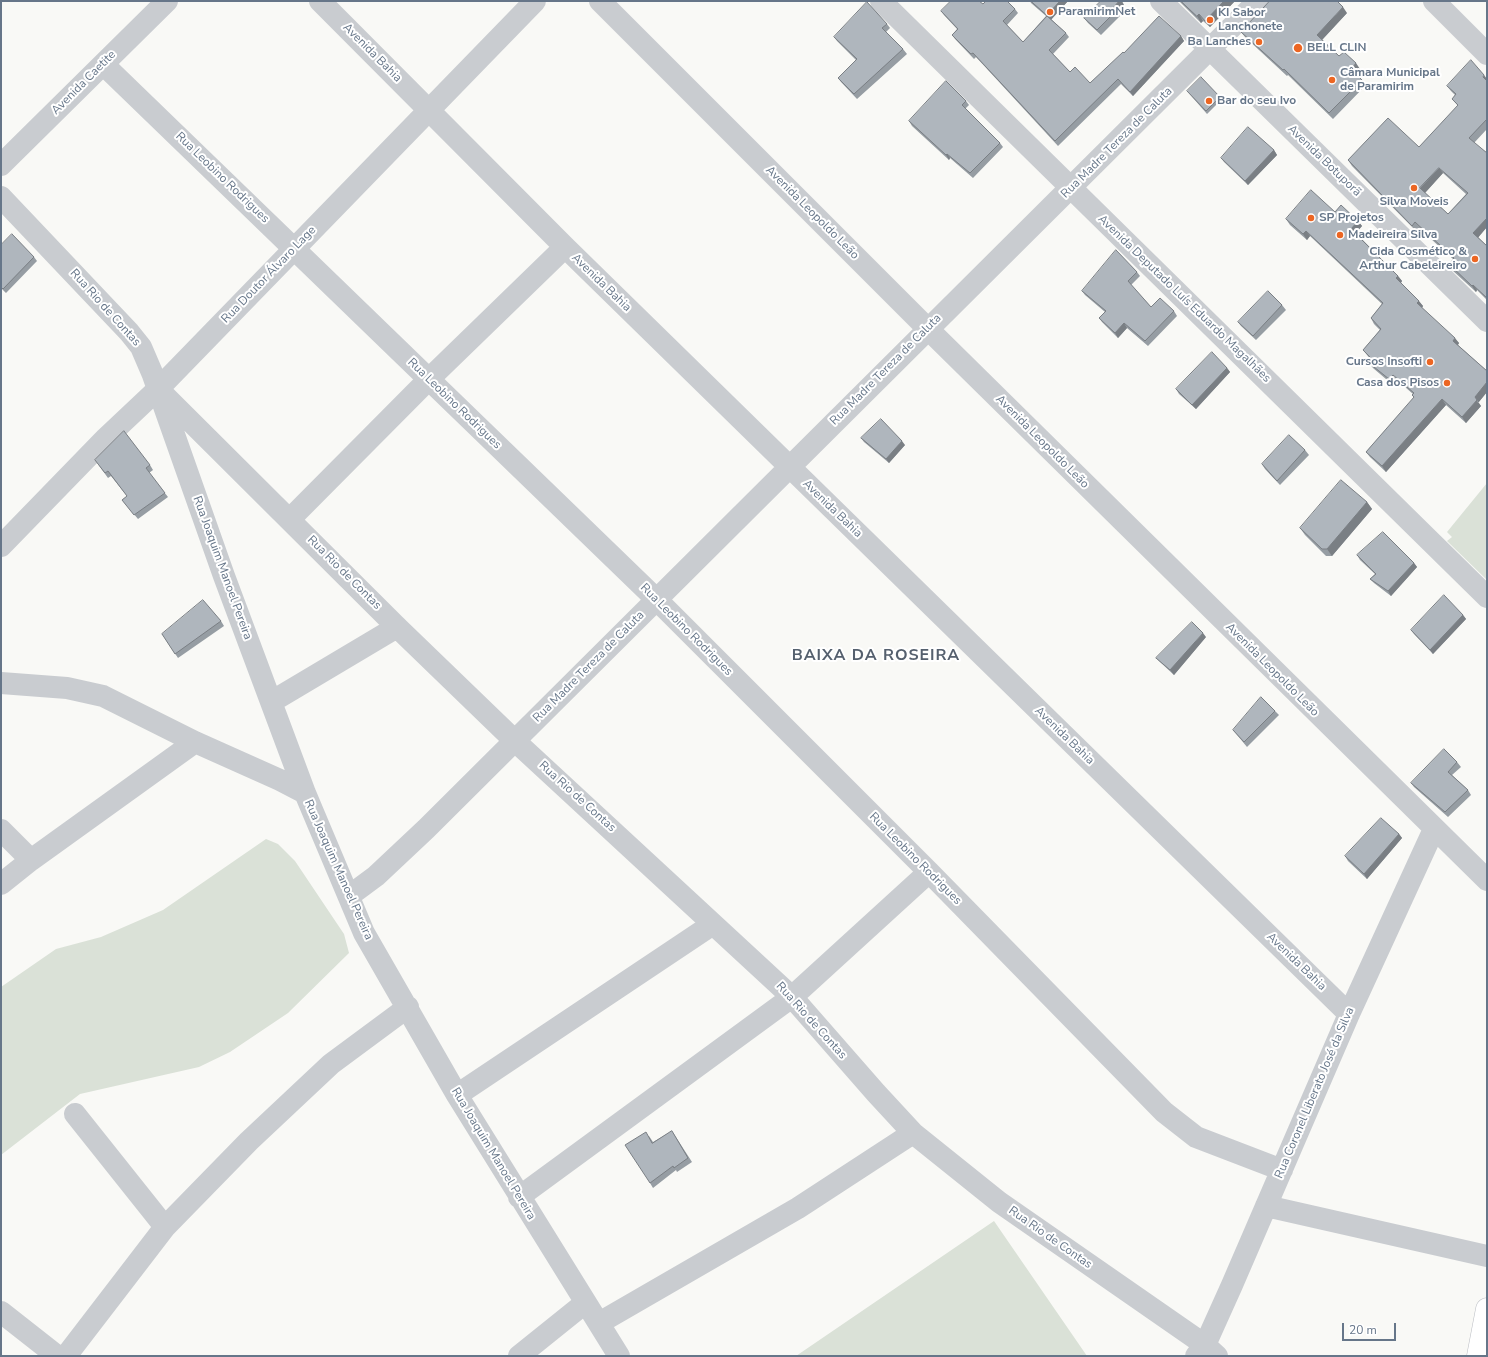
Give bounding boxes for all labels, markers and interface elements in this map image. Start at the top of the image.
place label: ParamirimNet [1058,5,1135,19]
place label: KI Sabor Lanchonete [1218,6,1282,34]
marker: ParamirimNet [1045,7,1055,17]
marker: KI Sabor Lanchonete [1205,15,1215,25]
street label: Avenida Bahia [340,21,404,85]
place label: Ba Lanches [1188,35,1251,49]
marker: Ba Lanches [1254,37,1264,47]
place label: BELL CLIN [1307,41,1366,55]
marker: BELL CLIN [1292,42,1304,54]
street label: Avenida Caetite [49,48,119,118]
place label: Câmara Municipal de Paramirim [1340,66,1440,94]
marker: Câmara Municipal de Paramirim [1327,75,1337,85]
street label: Rua Madre Tereza de Caluta [1058,84,1176,202]
place label: Bar do seu Ivo [1217,94,1296,108]
marker: Bar do seu Ivo [1204,96,1214,106]
street label: Avenida Botuporã [1284,122,1364,200]
street label: Rua Leobino Rodrigues [172,130,272,226]
street label: Avenida Leopoldo Leão [762,163,862,263]
marker: Silva Moveis [1409,183,1419,193]
place label: Silva Moveis [1379,195,1449,209]
place label: SP Projetos [1319,211,1384,225]
street label: Avenida Deputado Luís Eduardo Magalhães [1094,212,1274,386]
marker: SP Projetos [1306,213,1316,223]
street label: Rua Doutor Álvaro Lage [219,223,319,327]
place label: Madeireira Silva [1348,228,1437,242]
marker: Madeireira Silva [1335,230,1345,240]
place label: Cida Cosmético & Arthur Cabeleireiro [1359,245,1467,273]
street label: Avenida Bahia [568,251,634,315]
marker: Cida Cosmético & Arthur Cabeleireiro [1470,254,1480,264]
street label: Rua Rio de Contas [67,267,143,349]
street label: Rua Madre Tereza de Caluta [827,311,945,429]
place label: Cursos Insofti [1346,355,1422,369]
street label: Rua Leobino Rodrigues [404,356,504,452]
marker: Cursos Insofti [1425,357,1435,367]
place label: Casa dos Pisos [1356,376,1439,390]
marker: Casa dos Pisos [1442,378,1452,388]
street label: Avenida Leopoldo Leão [992,392,1092,492]
street label: Avenida Bahia [799,477,865,541]
street label: Rua Joaquim Manoel Pereira [189,494,255,642]
street label: Rua Rio de Contas [304,533,384,613]
street label: Rua Leobino Rodrigues [637,581,735,679]
street label: Rua Madre Tereza de Caluta [530,608,648,726]
street label: Avenida Leopoldo Leão [1222,620,1322,720]
district label: BAIXA DA ROSEIRA [792,646,960,666]
street label: Avenida Bahia [1031,704,1097,768]
street label: Rua Rio de Contas [536,759,618,835]
street label: Rua Joaquim Manoel Pereira [301,798,375,942]
street label: Rua Leobino Rodrigues [866,810,964,908]
street label: Avenida Bahia [1263,930,1329,994]
street label: Rua Rio de Contas [773,980,849,1062]
street label: Rua Coronel Liberato José da Silva [1272,1005,1358,1181]
street label: Rua Joaquim Manoel Pereira [448,1085,538,1223]
street label: Rua Rio de Contas [1005,1204,1095,1272]
scale bar [1344,1315,1398,1341]
text: 20 m [1349,1322,1377,1338]

